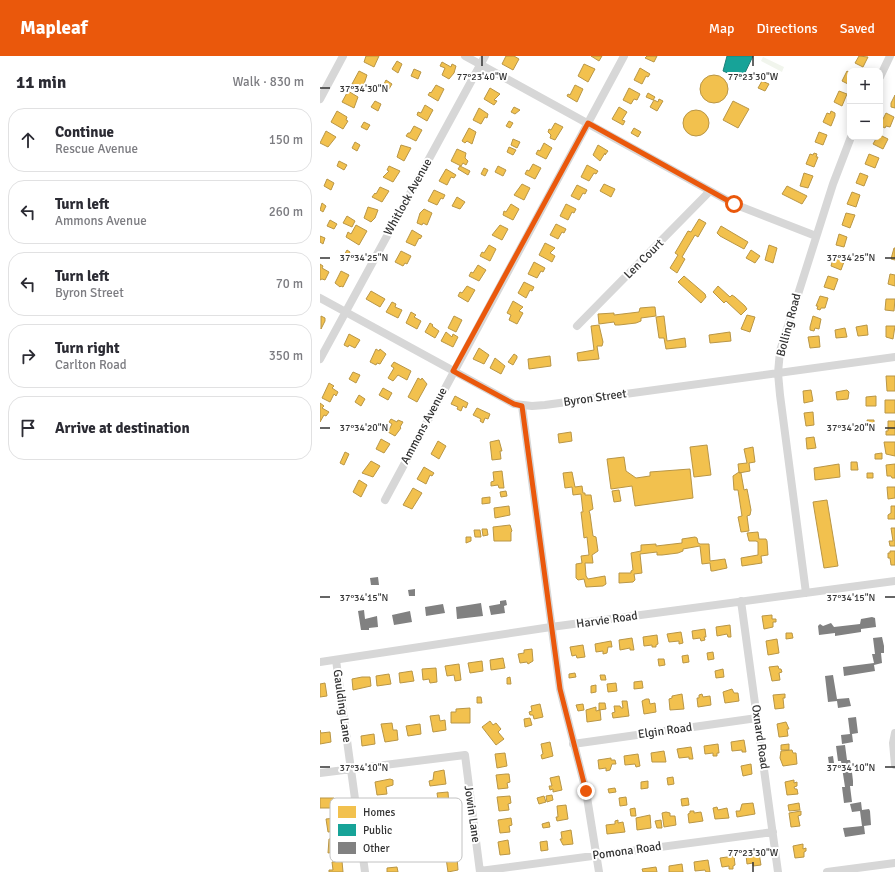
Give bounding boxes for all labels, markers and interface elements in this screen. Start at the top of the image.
text: Mapleaf [20,16,88,40]
text: Map [709,20,735,37]
text: Directions [757,20,818,37]
text: Saved [840,20,875,37]
map controls [847,68,883,140]
button: + [847,68,883,104]
text: 77°23'40"W [457,71,508,83]
text: 77°23'30"W [728,71,779,83]
text: 11 min [16,72,66,93]
text: Walk · 830 m [233,74,304,90]
text: 37°34'30"N [340,83,388,95]
button: − [847,104,883,140]
text: Continue [55,123,114,141]
icon: ahead [17,129,39,151]
text: 150 m [269,132,303,148]
text: Rescue Avenue [55,141,138,157]
street label: Whitlock Avenue [381,156,435,238]
text: Turn left [55,195,109,213]
route start [725,195,743,213]
icon: left [17,201,39,223]
text: 260 m [269,204,303,220]
text: Ammons Avenue [55,213,147,229]
street label: Len Court [621,236,667,282]
text: 37°34'25"N [340,252,388,264]
text: 37°34'25"N [827,252,875,264]
text: Turn left [55,267,109,285]
icon: left [17,273,39,295]
text: 70 m [276,276,303,292]
text: Byron Street [55,285,124,301]
street label: Bolling Road [773,292,805,358]
text: Turn right [55,339,120,357]
icon: right [17,345,39,367]
text: 350 m [269,348,303,364]
text: Carlton Road [55,357,127,373]
street label: Ammons Avenue [397,385,451,467]
street label: Byron Street [562,386,628,410]
icon: arrive [17,417,39,439]
text: Arrive at destination [55,419,190,437]
text: 37°34'20"N [340,422,388,434]
text: 37°34'20"N [827,422,875,434]
text: 37°34'15"N [340,592,388,604]
text: 37°34'15"N [827,592,875,604]
street label: Harvie Road [575,608,639,632]
street label: Gaulding Lane [329,668,355,744]
street label: Oxnard Road [748,704,772,770]
street label: Elgin Road [637,720,693,742]
text: 37°34'10"N [340,762,388,774]
text: 37°34'10"N [827,762,875,774]
route end [577,782,595,800]
street label: Jowin Lane [461,784,483,844]
legend [330,798,462,862]
text: Homes [363,806,395,819]
text: Public [363,824,392,837]
street label: Pomona Road [592,839,662,863]
text: Other [363,842,390,855]
text: 77°23'30"W [728,847,779,859]

